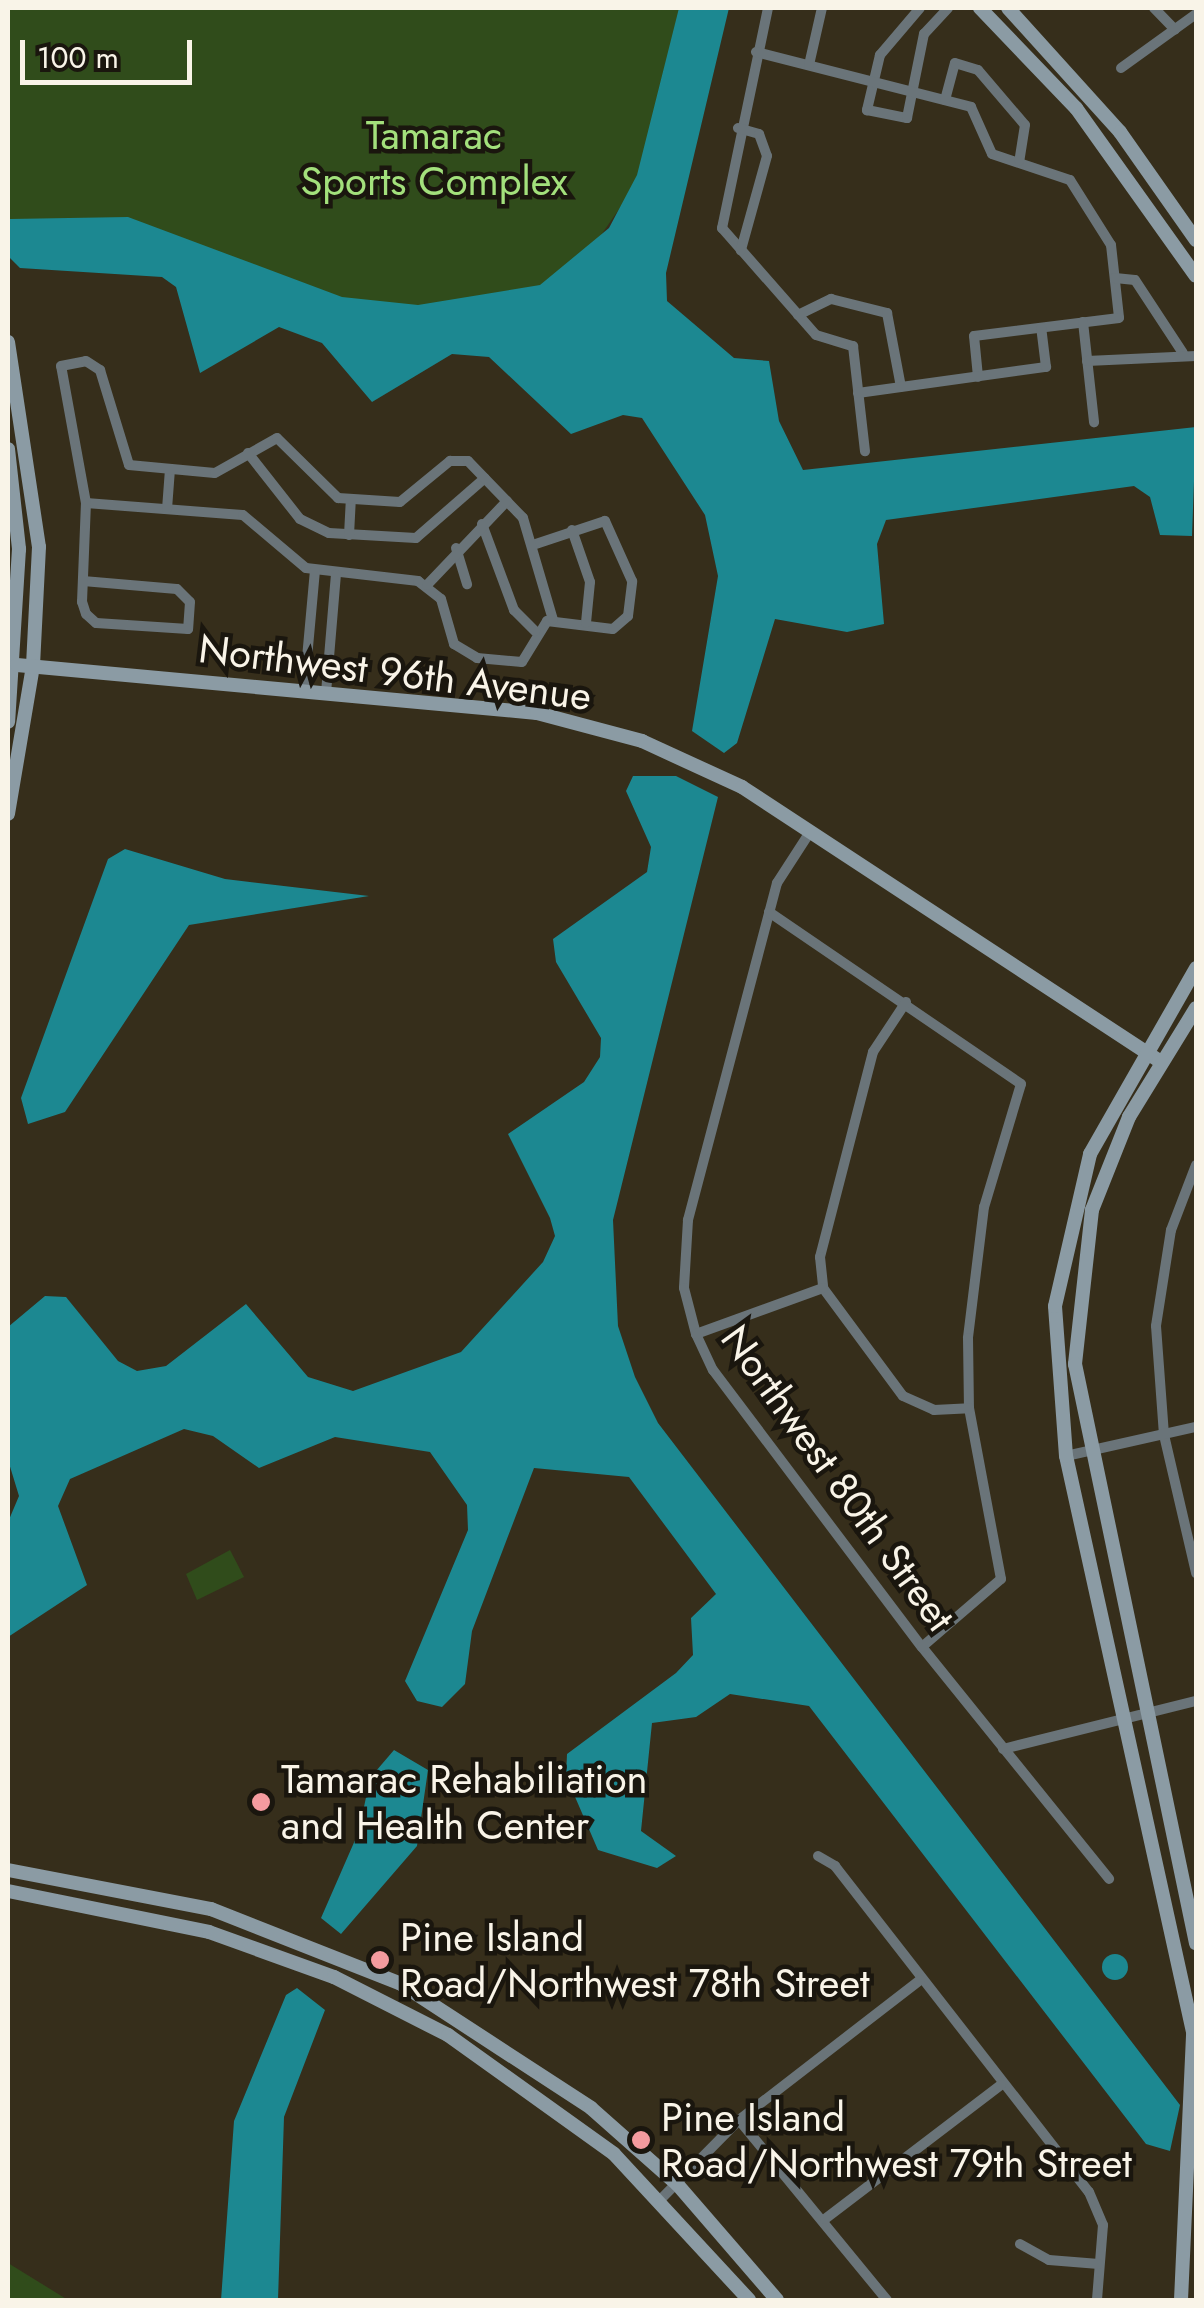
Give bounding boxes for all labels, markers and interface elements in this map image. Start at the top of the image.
scale bar [25,20,198,82]
text: 100 m [37,36,119,79]
park label: Tamarac Sports Complex [300,111,568,205]
street label: Northwest 96th Avenue [196,624,594,720]
street label: Northwest 80th Street [711,1316,965,1640]
place label: Tamarac Rehabiliation and Health Center [281,1755,647,1849]
marker: Tamarac Rehabiliation and Health Center [250,1791,272,1813]
place label: Pine Island Road/Northwest 78th Street [400,1913,870,2007]
marker: Pine Island Road/Northwest 78th Street [369,1949,391,1971]
place label: Pine Island Road/Northwest 79th Street [661,2093,1132,2187]
marker: Pine Island Road/Northwest 79th Street [630,2129,652,2151]

